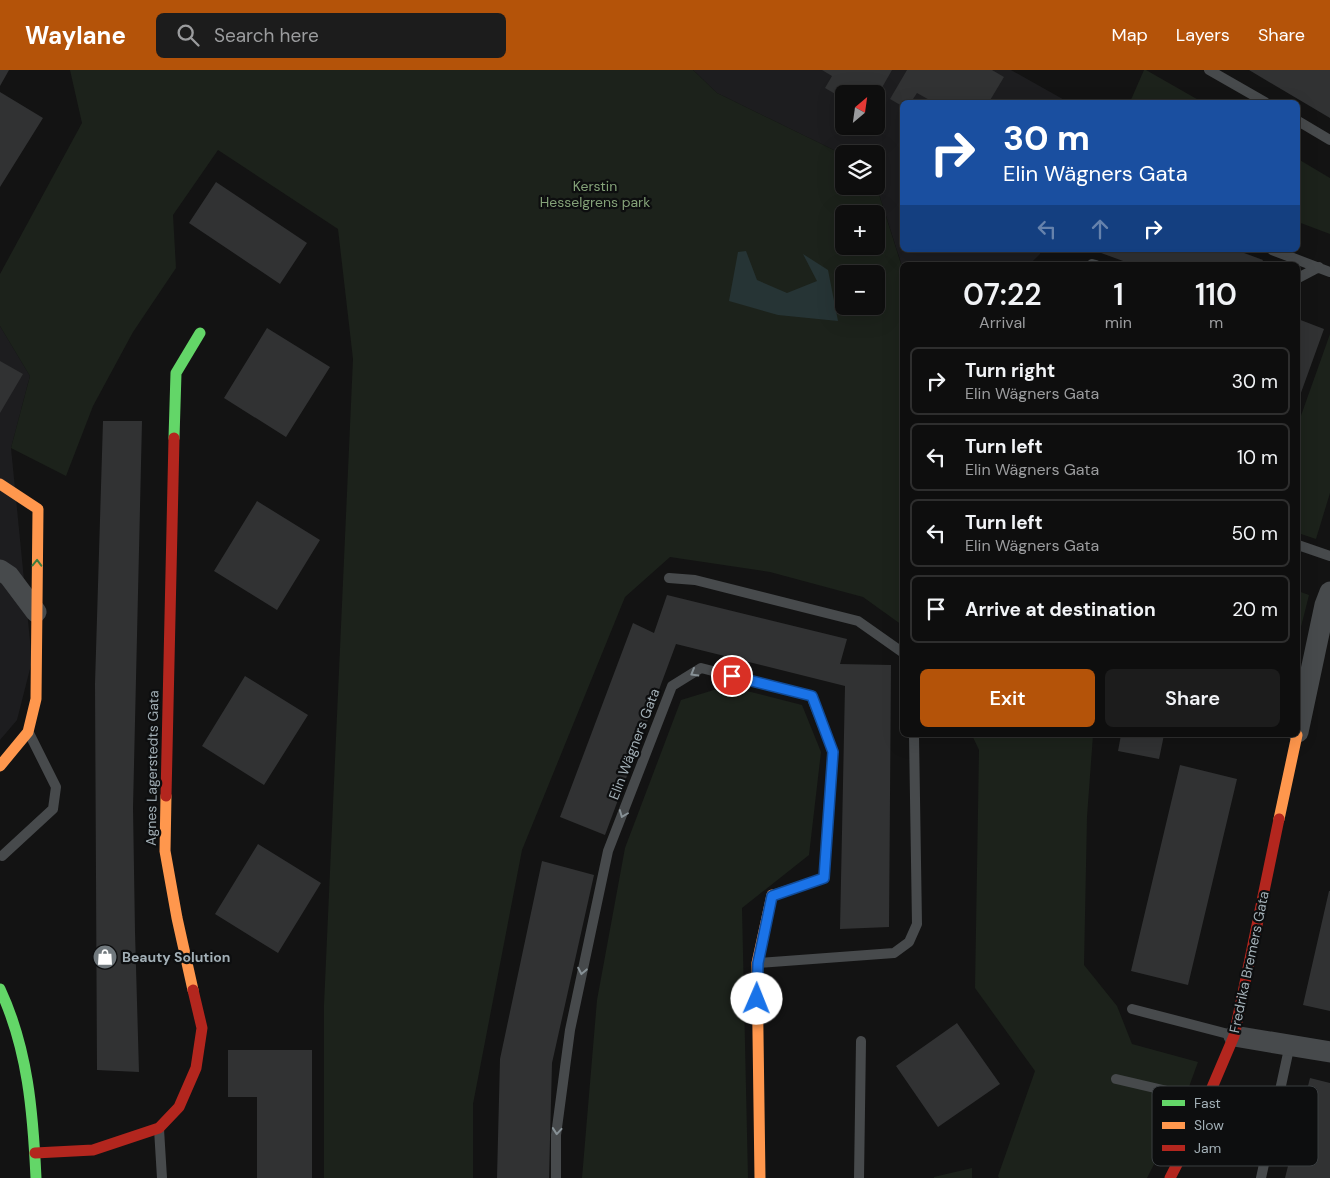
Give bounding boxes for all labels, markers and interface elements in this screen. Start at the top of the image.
search box [156,13,506,58]
text: Waylane [25,20,126,51]
icon: search [174,21,202,49]
text: Search here [214,23,319,48]
text: Map [1112,23,1148,47]
text: Layers [1176,23,1230,47]
text: Share [1258,23,1305,47]
north arrow [835,85,885,135]
map controls [835,85,885,315]
text: 30 m [1003,115,1090,161]
icon: right [920,120,985,185]
button: layers [835,145,885,195]
text: Elin Wägners Gata [1003,159,1188,188]
park label: Kerstin Hesselgrens park [540,177,650,211]
button: + [835,205,885,255]
icon: left [1033,215,1061,243]
icon: ahead [1086,215,1114,243]
icon: right [1139,215,1167,243]
button: − [835,265,885,315]
text: 07:22 [963,275,1042,314]
text: 1 [1113,275,1124,314]
text: 110 [1195,275,1237,314]
text: Arrival [979,312,1026,333]
text: min [1105,312,1132,333]
text: m [1209,312,1223,333]
text: Turn right [965,358,1055,383]
icon: right [922,367,950,395]
text: 30 m [1232,369,1278,394]
text: Elin Wägners Gata [965,383,1099,404]
text: Turn left [965,434,1043,459]
icon: left [922,443,950,471]
text: 10 m [1237,445,1278,470]
text: Elin Wägners Gata [965,459,1099,480]
text: Turn left [965,510,1043,535]
icon: left [922,519,950,547]
text: 50 m [1231,521,1278,546]
text: Elin Wägners Gata [965,535,1099,556]
one-way arrow [32,559,42,567]
icon: arrive [922,595,950,623]
text: Arrive at destination [965,597,1156,622]
text: 20 m [1232,597,1278,622]
pin [711,655,753,697]
icon: arrive [718,662,746,690]
one-way arrow [691,667,700,677]
button: Exit [920,669,1095,727]
button: Share [1105,669,1280,727]
street label: Elin Wägners Gata [605,686,663,802]
street label: Agnes Lagerstedts Gata [142,690,162,846]
one-way arrow [618,809,629,818]
street label: Fredrika Bremers Gata [1225,889,1273,1035]
shop icon: Beauty Solution [92,944,118,970]
place label: Beauty Solution [122,948,230,966]
one-way arrow [578,966,588,975]
position arrow [730,972,782,1024]
legend [1152,1086,1318,1166]
text: Fast [1194,1094,1221,1112]
text: Slow [1194,1116,1224,1134]
one-way arrow [552,1127,563,1135]
text: Jam [1194,1139,1221,1157]

